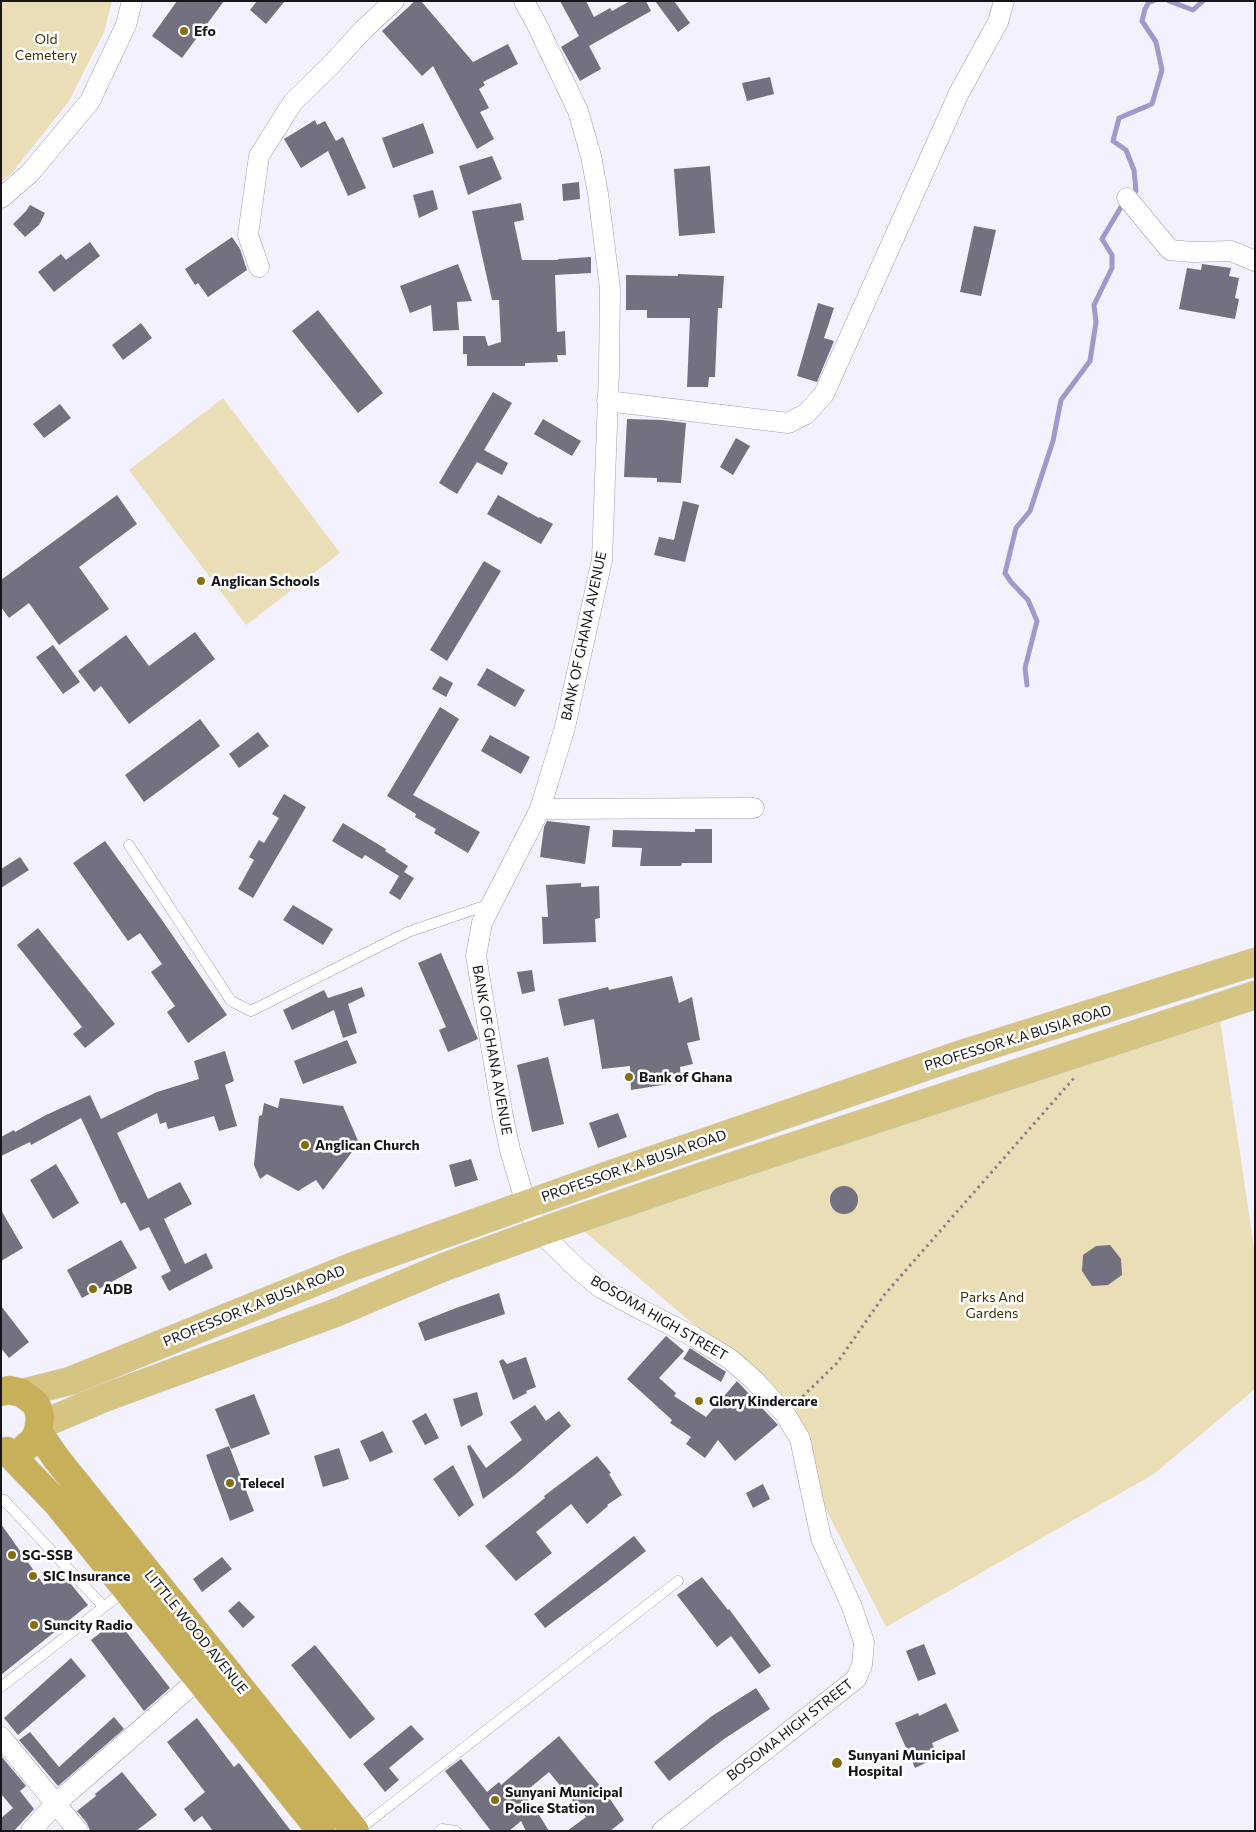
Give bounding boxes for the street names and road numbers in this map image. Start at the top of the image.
street label: BANK OF GHANA AVENUE [558,550,610,722]
street label: BANK OF GHANA AVENUE [469,964,515,1136]
street label: PROFESSOR K.A BUSIA ROAD [923,1002,1113,1074]
street label: PROFESSOR K.A BUSIA ROAD [539,1126,729,1206]
street label: PROFESSOR K.A BUSIA ROAD [161,1262,347,1350]
street label: BOSOMA HIGH STREET [587,1272,731,1364]
street label: LITTLE WOOD AVENUE [141,1567,251,1697]
street label: BOSOMA HIGH STREET [724,1676,856,1784]

